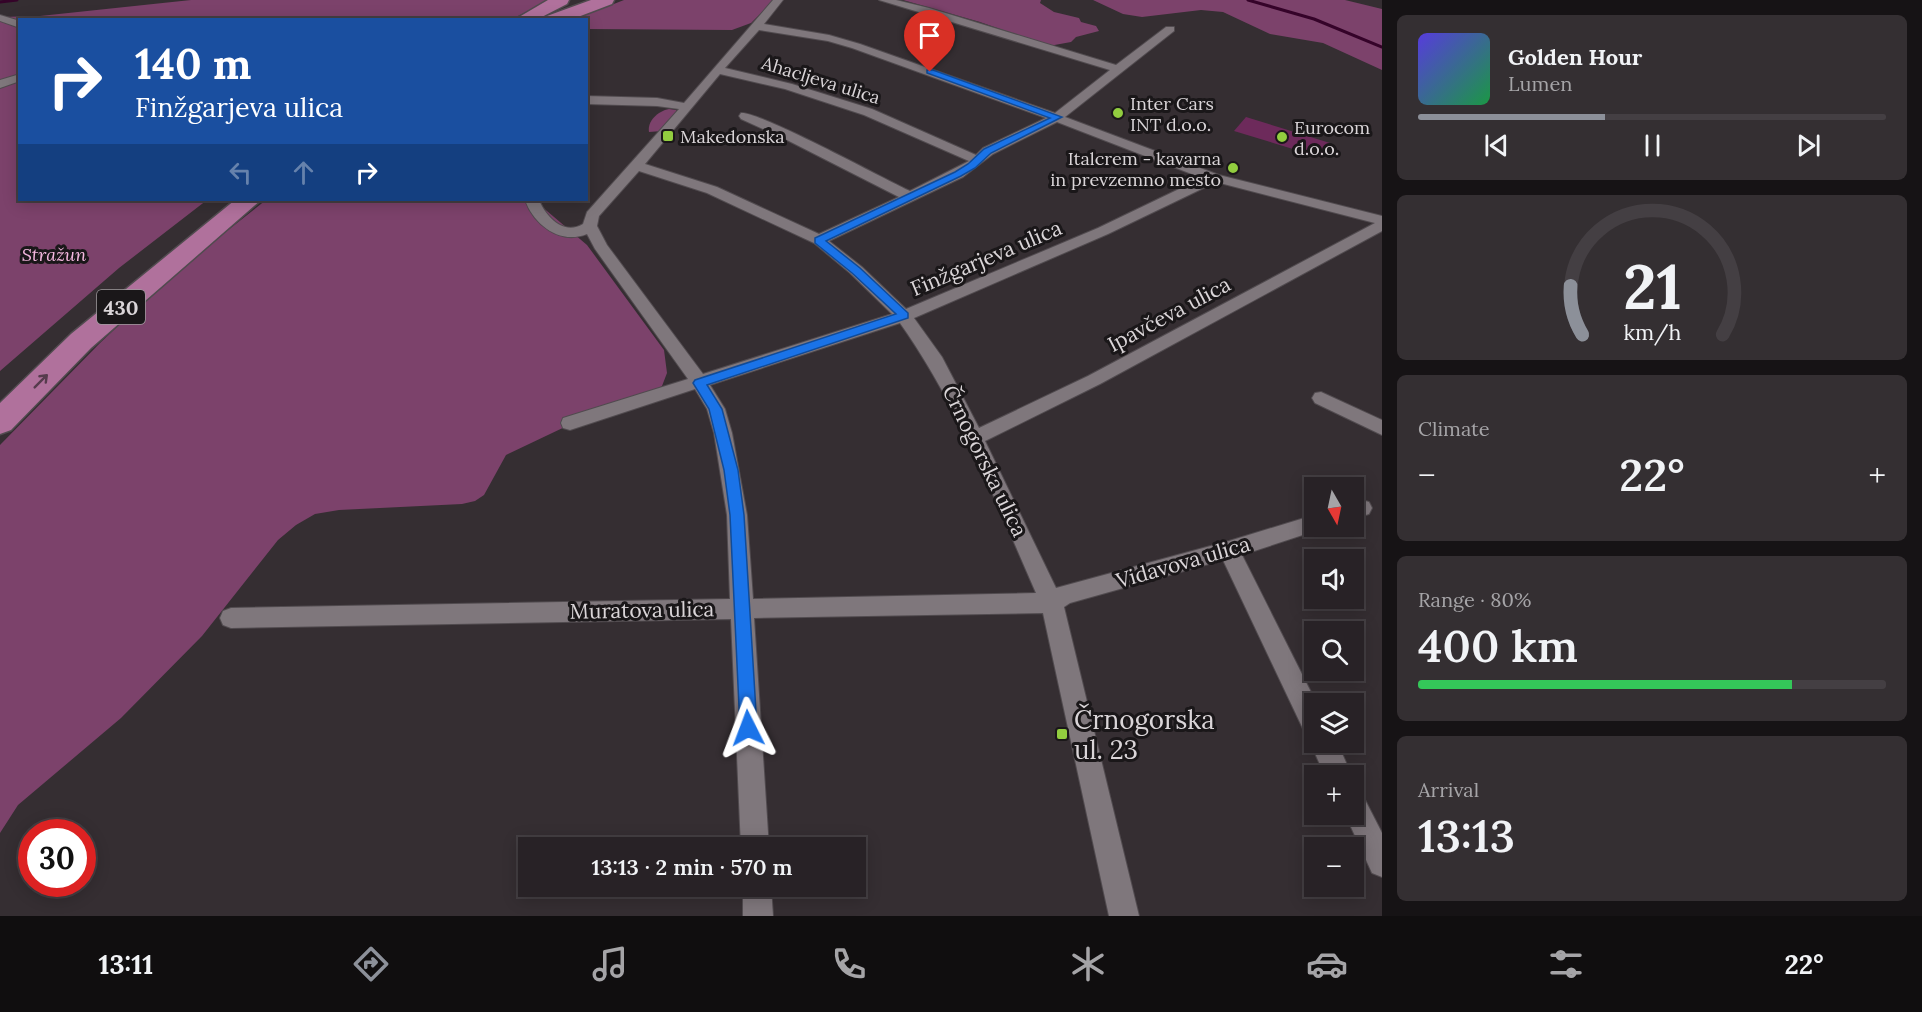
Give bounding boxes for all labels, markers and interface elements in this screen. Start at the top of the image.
pin [904,10,955,72]
icon: arrive [913,19,946,52]
text: 140 m [135,37,251,91]
icon: right [36,42,114,120]
text: Golden Hour [1508,43,1642,71]
street label: Ahacljeva ulica [758,51,883,109]
text: Lumen [1508,71,1572,96]
text: Finžgarjeva ulica [135,90,343,124]
place label: Inter Cars INT d.o.o. [1130,92,1214,136]
marker: Inter Cars INT d.o.o. [1111,106,1125,120]
place label: Eurocom d.o.o. [1294,116,1370,160]
place label: Makedonska [680,125,785,148]
marker: Makedonska [661,129,675,143]
icon: previous [1480,129,1513,162]
icon: pause [1636,129,1669,162]
icon: next [1792,129,1825,162]
marker: Eurocom d.o.o. [1275,130,1289,144]
place label: Italcrem - kavarna in prevzemno mesto [1050,147,1221,191]
icon: left [224,156,257,189]
icon: ahead [287,156,320,189]
icon: right [350,156,383,189]
marker: Italcrem - kavarna in prevzemno mesto [1226,161,1240,175]
street label: Finžgarjeva ulica [906,214,1066,302]
park label: Stražun [22,243,86,266]
text: 21 [1623,246,1681,326]
street label: Ipavčeva ulica [1103,270,1235,358]
road number: 430 [97,290,145,324]
text: km/h [1623,318,1681,346]
one-way arrow [34,373,49,388]
street label: Črnogorska ulica [937,381,1033,541]
text: Climate [1418,416,1490,441]
text: 22° [1619,446,1685,503]
text: − [1418,454,1436,496]
text: + [1869,454,1886,496]
north arrow [1304,477,1364,537]
map controls [1304,477,1364,897]
street label: Vidavova ulica [1112,530,1253,594]
button: sound [1304,549,1364,609]
text: Range · 80% [1418,587,1531,612]
street label: Muratova ulica [569,595,715,625]
text: 400 km [1418,617,1578,674]
button: search [1304,621,1364,681]
button: layers [1304,693,1364,753]
position arrow [716,696,780,760]
place label: Črnogorska ul. 23 [1074,703,1215,766]
marker: Črnogorska ul. 23 [1055,727,1069,741]
button: + [1304,765,1364,825]
text: Arrival [1418,777,1479,802]
text: 13:13 [1418,807,1515,864]
speed limit sign: 30 [18,819,96,897]
button: − [1304,837,1364,897]
text: 13:13 · 2 min · 570 m [592,853,792,881]
icon: directions [350,943,392,985]
icon: music [589,943,631,985]
icon: phone [828,943,870,985]
icon: climate [1067,943,1109,985]
icon: car [1306,943,1348,985]
icon: filters [1545,943,1587,985]
text: 13:11 [99,947,153,981]
text: 22° [1784,947,1823,981]

